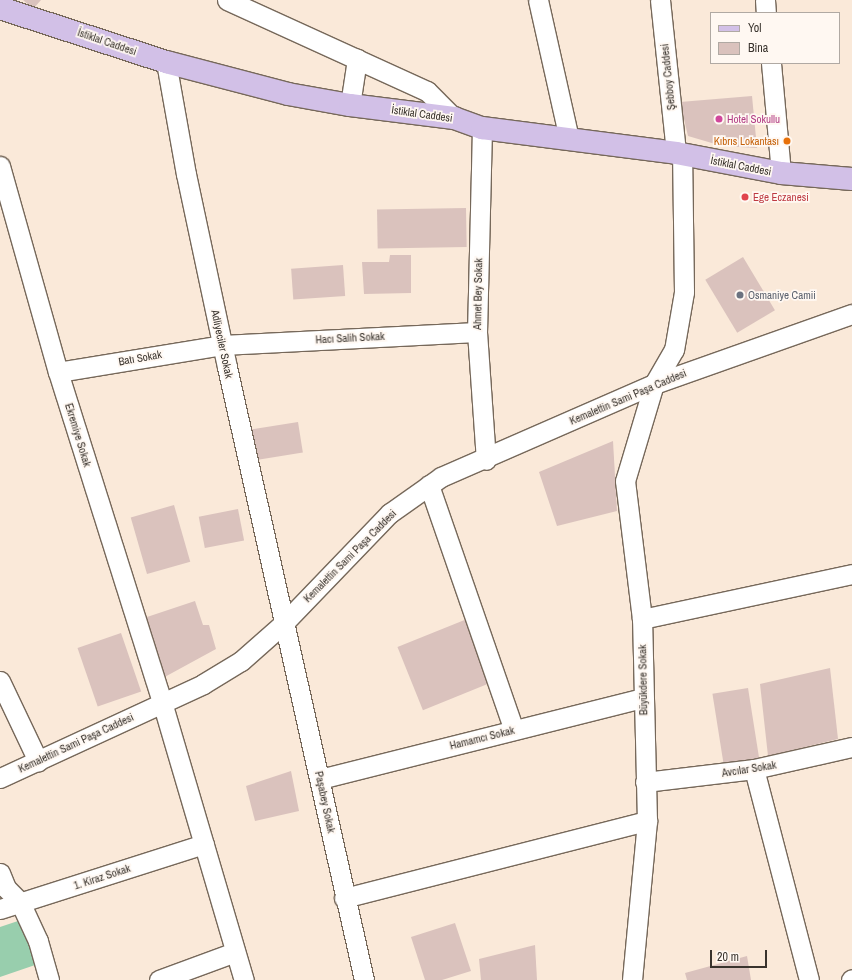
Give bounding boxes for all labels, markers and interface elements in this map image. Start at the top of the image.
legend [710,12,840,64]
text: Yol [748,20,761,36]
street label: İstiklal Caddesi [76,26,138,58]
text: Bina [748,40,768,56]
street label: Şebboy Caddesi [658,43,678,111]
street label: İstiklal Caddesi [391,103,453,125]
place label: Hotel Sokullu [727,112,780,126]
marker: Hotel Sokullu [714,114,724,124]
place label: Kıbrıs Lokantası [714,134,779,148]
marker: Kıbrıs Lokantası [782,136,792,146]
street label: İstiklal Caddesi [709,154,773,178]
place label: Ege Eczanesi [753,190,809,204]
marker: Ege Eczanesi [740,192,750,202]
street label: Ahmet Bey Sokak [471,258,485,330]
place label: Osmaniye Camii [748,288,816,302]
marker: Osmaniye Camii [735,290,745,300]
street label: Adliyeciler Sokak [208,309,236,379]
street label: Hacı Salih Sokak [315,330,385,346]
street label: Batı Sokak [117,348,163,368]
street label: Kemalettin Sami Paşa Caddesi [567,366,689,428]
street label: Ekremiye Sokak [62,402,94,468]
street label: Kemalettin Sami Paşa Caddesi [301,507,399,605]
street label: Büyükdere Sokak [636,645,650,715]
street label: Kemalettin Sami Paşa Caddesi [16,710,136,776]
street label: Hamamcı Sokak [448,724,516,752]
street label: Avcılar Sokak [721,758,777,780]
street label: Paşabey Sokak [312,770,338,834]
street label: 1. Kiraz Sokak [72,862,132,892]
scale bar [712,942,769,968]
text: 20 m [717,949,739,965]

